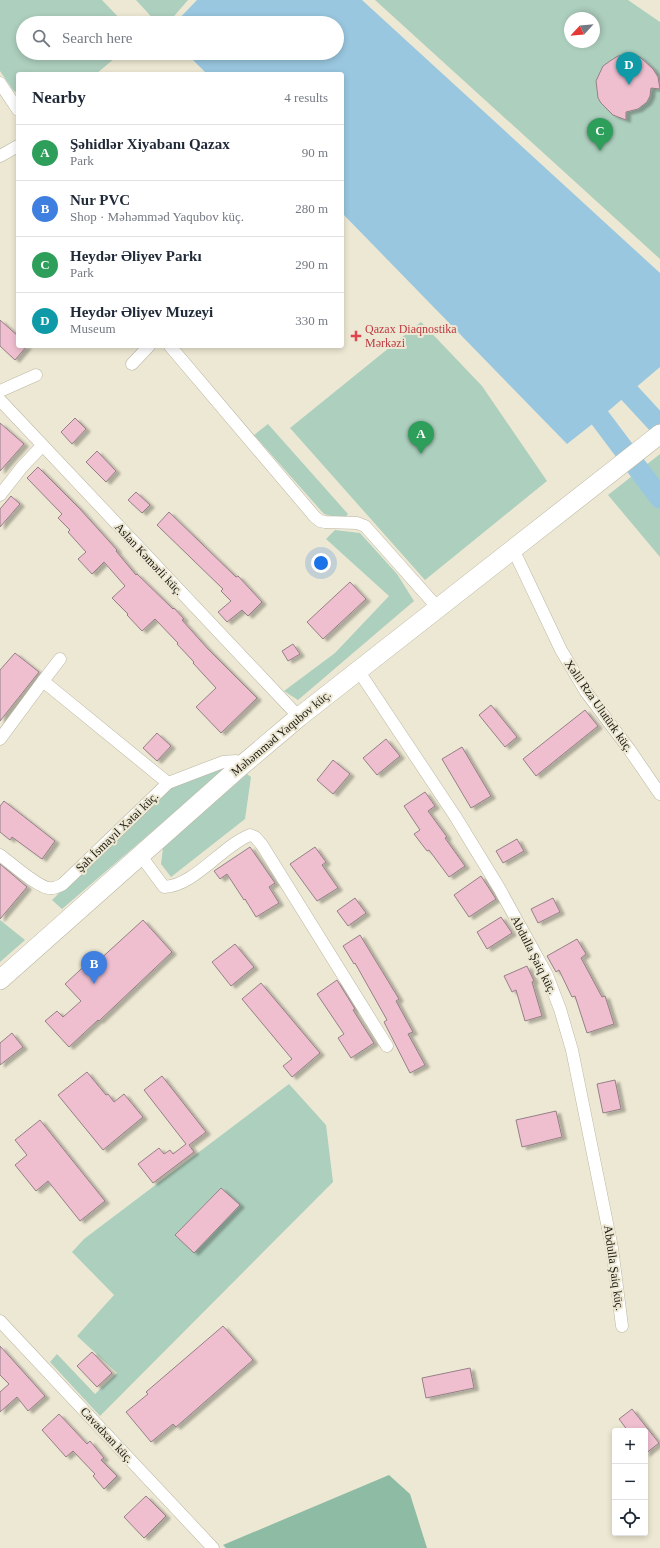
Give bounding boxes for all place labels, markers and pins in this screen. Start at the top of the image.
pin: D [616,52,642,85]
pin: C [587,118,613,151]
place label: Qazax Diaqnostika Mərkəzi [365,322,457,350]
marker: Qazax Diaqnostika Mərkəzi [350,330,362,342]
pin: A [408,421,434,454]
pin: B [81,951,107,984]

